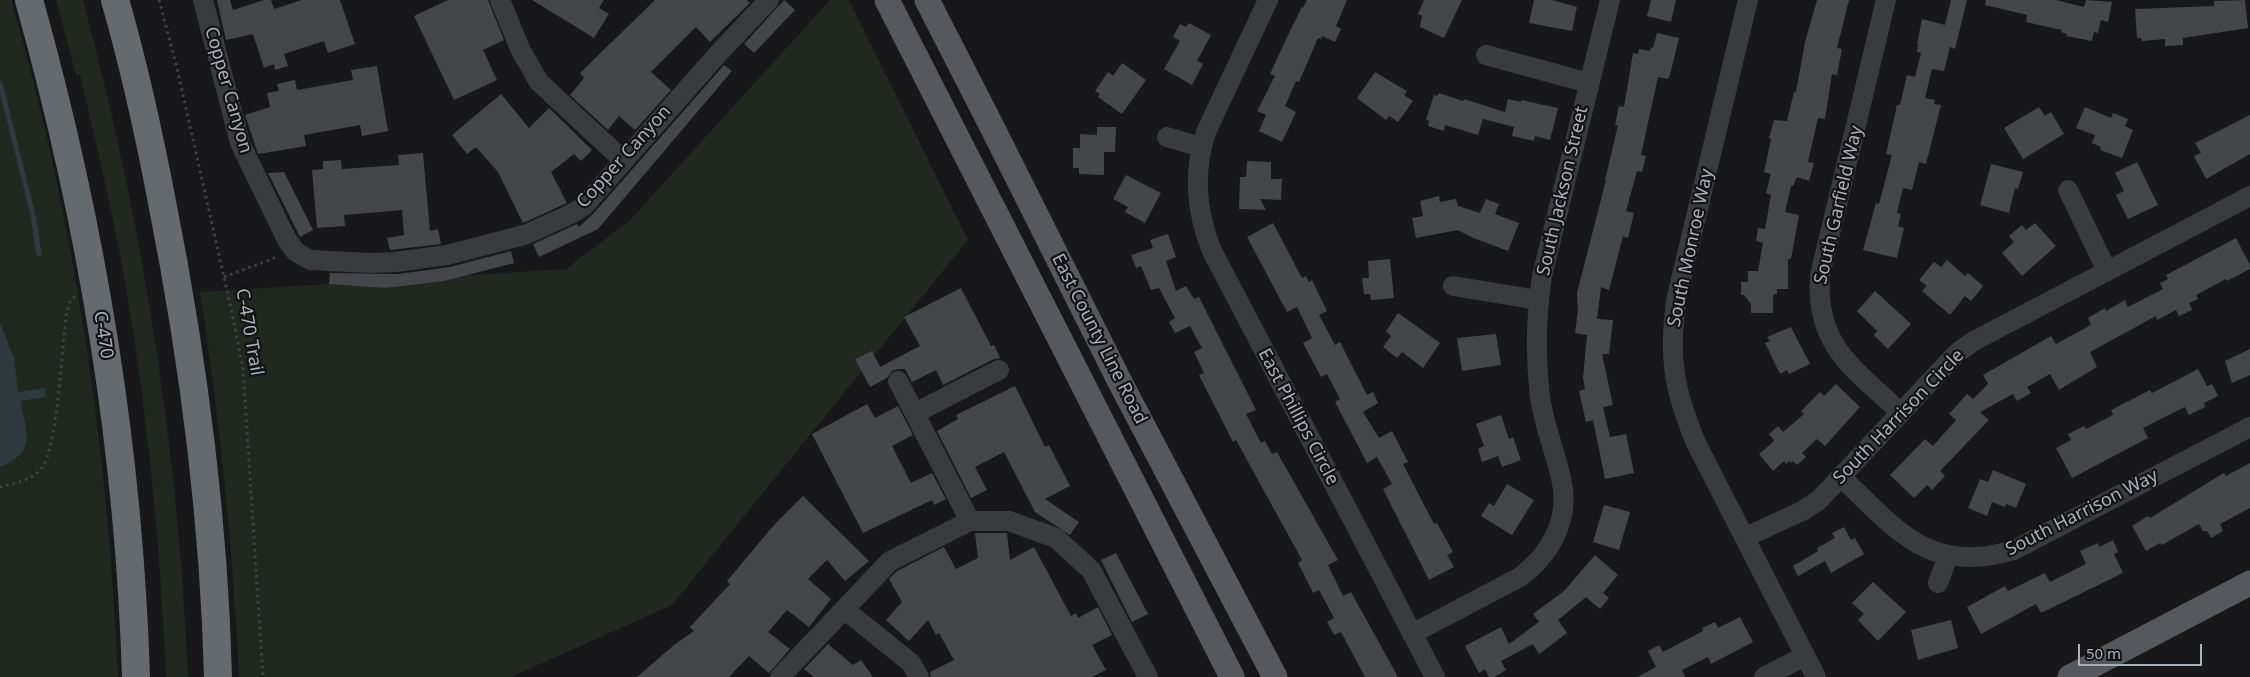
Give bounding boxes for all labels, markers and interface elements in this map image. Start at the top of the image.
street label: Copper Canyon [200,24,256,156]
street label: Copper Canyon [572,101,676,213]
street label: South Jackson Street [1533,104,1593,278]
street label: South Garfield Way [1810,124,1868,286]
street label: South Monroe Way [1664,167,1718,329]
street label: East County Line Road [1047,250,1151,428]
street label: C-470 Trail [231,287,267,377]
street label: C-470 [89,310,117,360]
street label: East Phillips Circle [1253,345,1343,489]
street label: South Harrison Circle [1829,345,1969,489]
street label: South Harrison Way [2002,465,2162,561]
scale bar [2080,634,2204,666]
text: 50 m [2086,643,2121,663]

